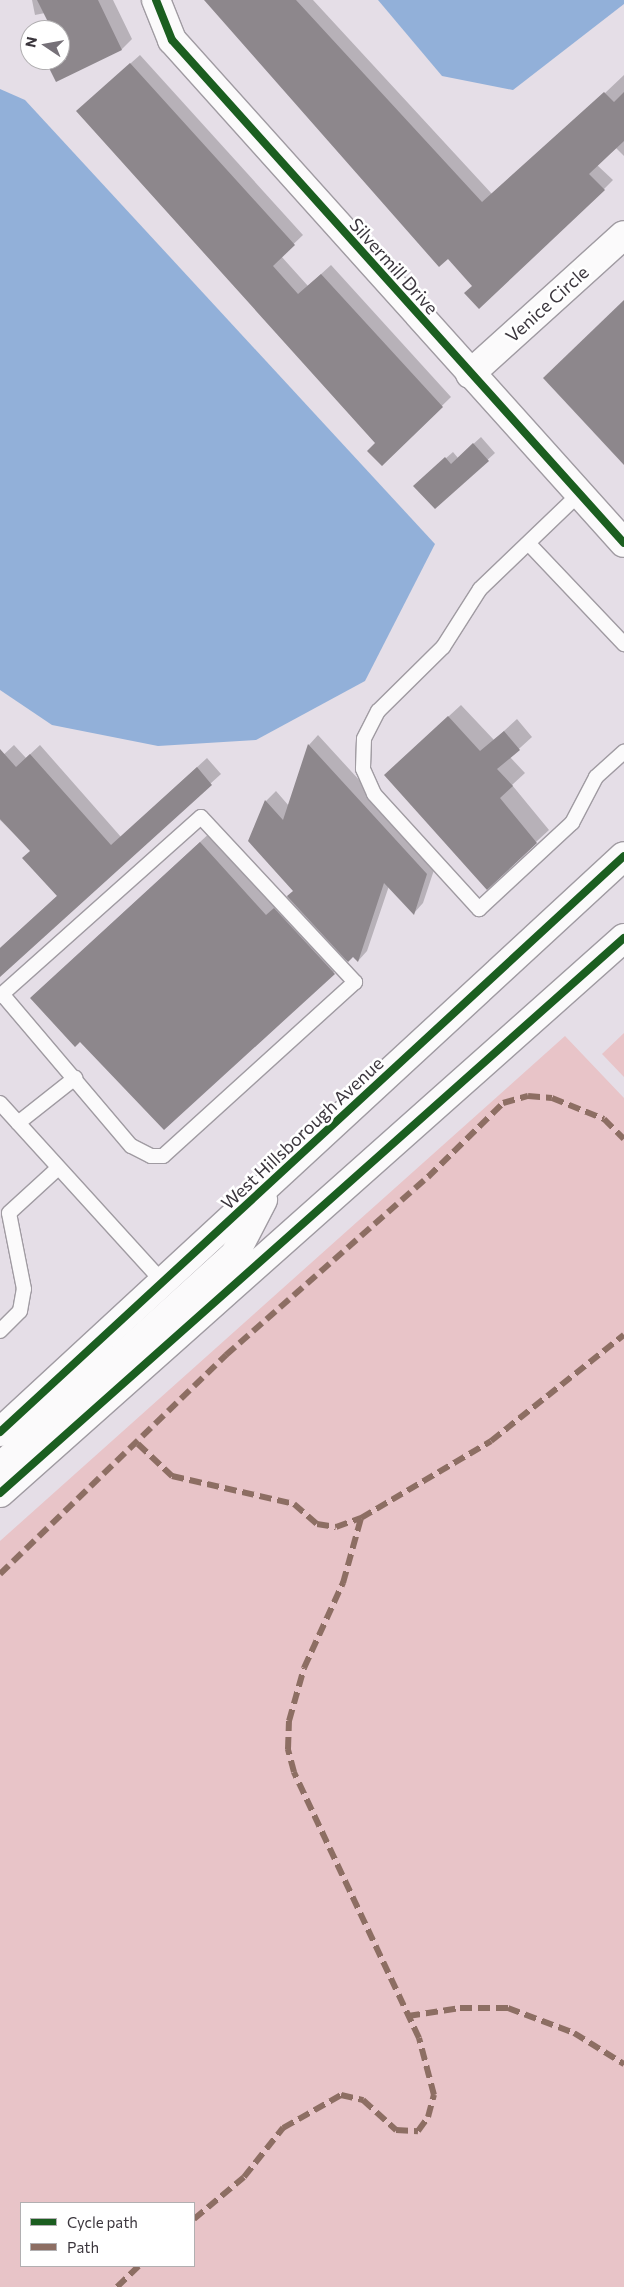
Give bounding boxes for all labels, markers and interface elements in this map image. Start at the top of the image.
north arrow [20,20,70,70]
text: N [21,35,40,49]
street label: Silvermill Drive [345,214,443,318]
street label: Venice Circle [501,261,593,347]
street label: West Hillsborough Avenue [217,1052,387,1214]
legend [20,2202,195,2267]
text: Cycle path [67,2213,138,2231]
text: Path [67,2238,99,2256]

